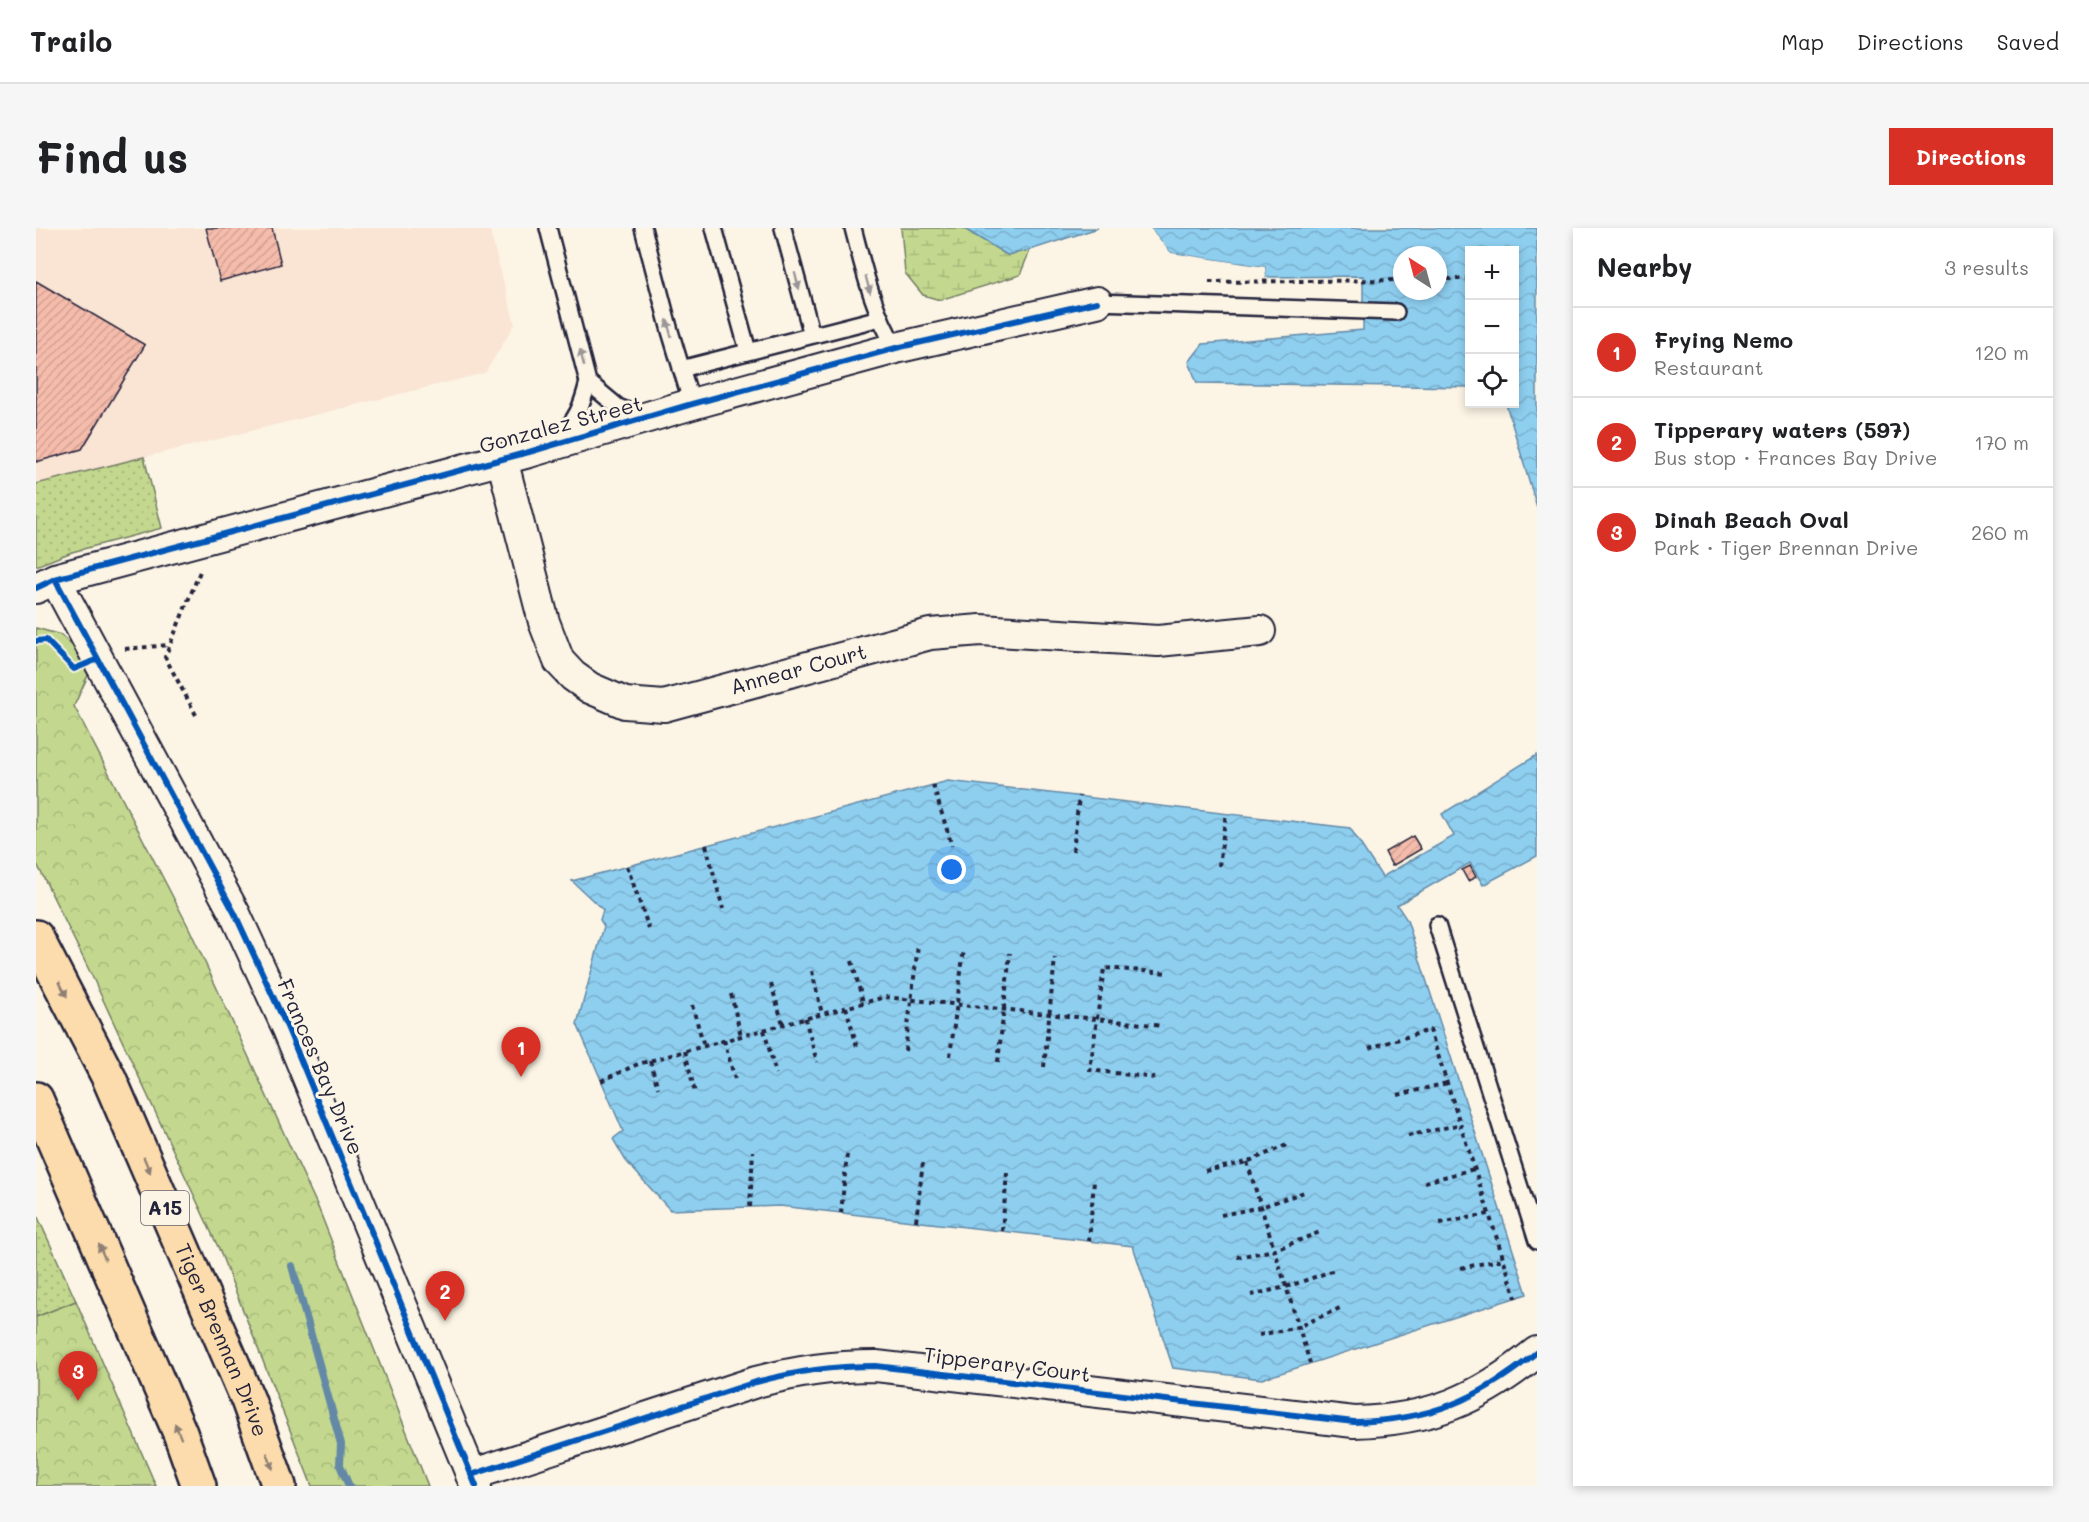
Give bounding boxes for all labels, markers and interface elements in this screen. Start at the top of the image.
text: Trailo [30,23,112,59]
text: Map [1781,28,1824,55]
text: Directions [1857,28,1964,55]
text: Saved [1997,28,2059,55]
button: Directions [1889,128,2053,185]
text: Find us [36,129,188,184]
north arrow [1393,246,1447,300]
map controls [1465,246,1519,408]
button: + [1465,246,1519,300]
text: Nearby [1597,250,1692,284]
text: 3 results [1944,254,2029,280]
one-way arrow [793,272,803,291]
one-way arrow [864,276,873,294]
button: − [1465,300,1519,354]
one-way arrow [664,319,674,338]
text: Frying Nemo [1654,325,1793,354]
text: 1 [1612,339,1621,365]
text: 120 m [1974,339,2029,365]
one-way arrow [576,349,586,367]
button: locate [1465,354,1519,408]
text: Restaurant [1654,354,1764,380]
street label: Gonzalez Street [476,389,645,458]
text: Tipperary waters (597) [1654,415,1910,444]
text: 2 [1611,429,1622,455]
text: 170 m [1974,429,2029,455]
text: Bus stop · Frances Bay Drive [1654,444,1937,470]
text: Dinah Beach Oval [1654,505,1849,534]
text: 3 [1611,519,1623,545]
text: 260 m [1971,519,2029,545]
text: Park · Tiger Brennan Drive [1654,534,1918,560]
street label: Annear Court [727,637,869,699]
your location [937,855,966,884]
street label: Frances Bay Drive [272,974,371,1158]
one-way arrow [58,981,68,998]
pin: 1 [502,1028,540,1077]
one-way arrow [142,1156,152,1174]
road number: A15 [141,1191,189,1225]
street label: Tiger Brennan Drive [170,1239,275,1440]
one-way arrow [97,1242,107,1260]
pin: 2 [426,1272,464,1321]
street label: Tipperary Court [922,1340,1092,1387]
pin: 3 [58,1352,98,1401]
one-way arrow [173,1422,183,1440]
one-way arrow [266,1452,276,1470]

